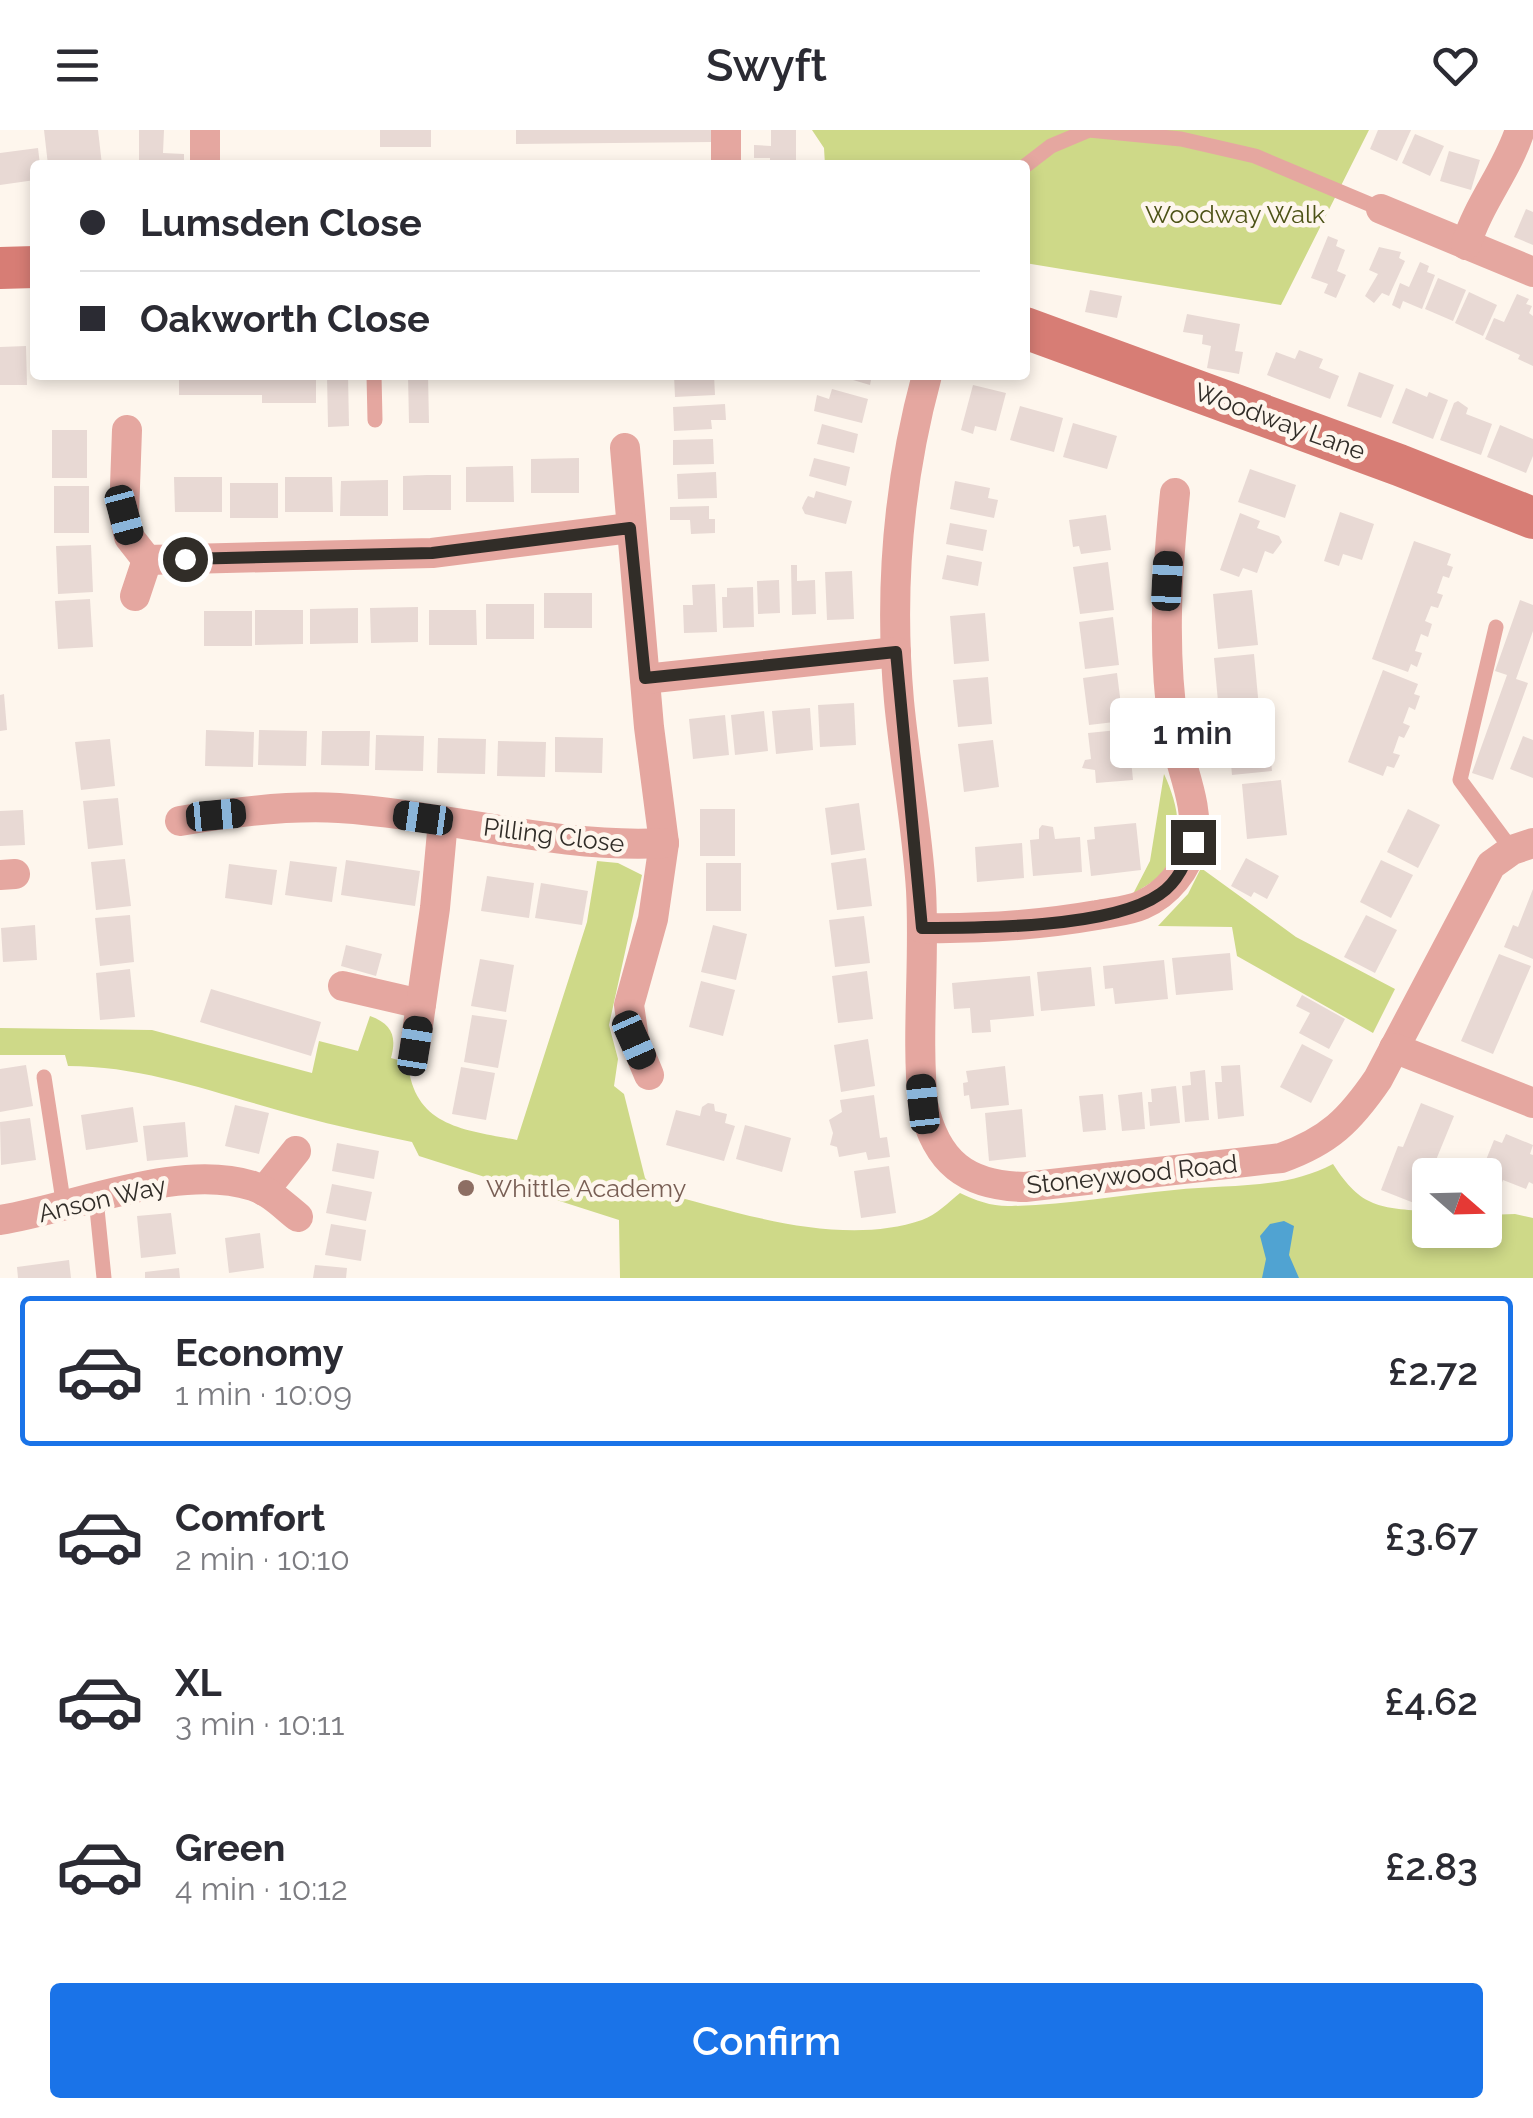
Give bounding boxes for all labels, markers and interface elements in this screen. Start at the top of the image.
icon: menu [50,38,105,93]
icon: heart [1428,38,1483,93]
text: Swyft [706,39,827,92]
park label: Woodway Walk [1145,199,1326,229]
text: Lumsden Close [140,200,422,245]
text: Oakworth Close [140,296,430,341]
street label: Woodway Lane [1190,376,1370,466]
car [102,482,146,548]
route start [163,537,208,582]
car [1150,550,1184,612]
callout: 1 min [1110,697,1276,767]
text: 1 min [1153,714,1232,751]
car [185,797,247,833]
car [391,799,455,837]
street label: Pilling Close [482,811,626,859]
route end [1171,820,1216,865]
car [608,1006,660,1074]
car [395,1014,435,1078]
car [905,1073,941,1135]
street label: Stoneywood Road [1025,1148,1239,1200]
north arrow [1412,1158,1502,1248]
map controls [1412,1158,1502,1248]
street label: Anson Way [35,1170,169,1228]
place label: Whittle Academy [486,1173,687,1203]
marker: Whittle Academy [455,1177,477,1199]
icon: car [55,1326,145,1416]
text: Economy [175,1330,344,1375]
text: £2.72 [1388,1349,1478,1394]
text: 1 min · 10:09 [175,1375,352,1412]
icon: car [55,1491,145,1581]
text: Comfort [175,1495,325,1540]
text: £3.67 [1385,1514,1478,1559]
text: 2 min · 10:10 [175,1540,350,1577]
icon: car [55,1656,145,1746]
text: XL [175,1660,222,1705]
text: £4.62 [1384,1679,1478,1724]
text: 3 min · 10:11 [175,1705,344,1742]
icon: car [55,1821,145,1911]
text: Green [175,1825,285,1870]
text: £2.83 [1385,1844,1478,1889]
text: 4 min · 10:12 [175,1870,348,1907]
button: Confirm [50,1983,1483,2098]

